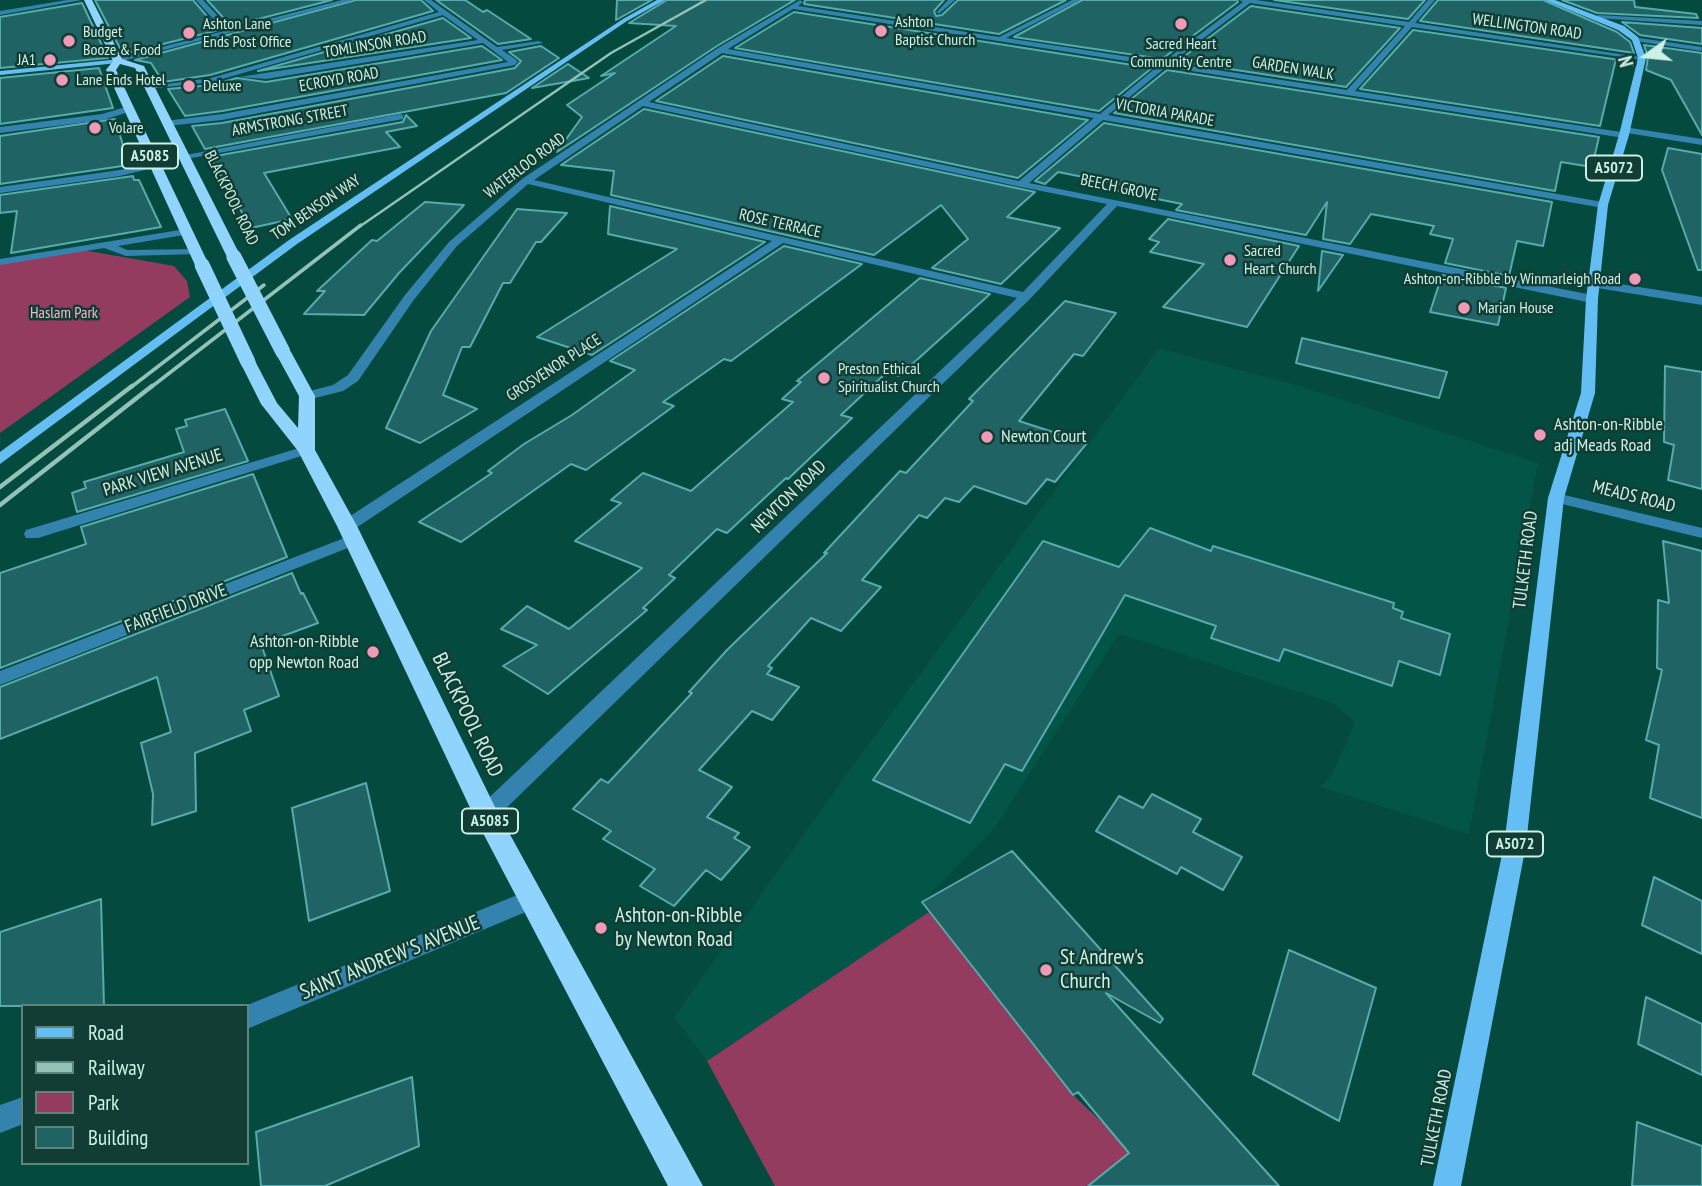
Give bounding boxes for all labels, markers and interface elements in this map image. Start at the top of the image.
street label: WELLINGTON ROAD [1471,10,1583,44]
place label: Ashton Baptist Church [895,12,975,50]
place label: Ashton Lane Ends Post Office [203,14,291,52]
marker: Sacred Heart Community Centre [1173,16,1189,32]
north arrow [1611,21,1681,91]
place label: Budget Booze & Food [83,22,161,60]
marker: Ashton Baptist Church [873,23,889,39]
marker: Ashton Lane Ends Post Office [181,25,197,41]
street label: TOMLINSON ROAD [322,27,428,63]
marker: Budget Booze & Food [61,33,77,49]
place label: Sacred Heart Community Centre [1130,34,1232,72]
place label: JA1 [17,50,36,70]
marker: JA1 [42,52,58,68]
street label: GARDEN WALK [1251,53,1335,85]
text: N [1613,53,1639,70]
street label: ECROYD ROAD [298,64,380,96]
place label: Lane Ends Hotel [76,70,166,90]
marker: Lane Ends Hotel [54,72,70,88]
place label: Deluxe [203,76,242,96]
marker: Deluxe [181,78,197,94]
street label: VICTORIA PARADE [1114,95,1216,131]
street label: ARMSTRONG STREET [230,101,350,141]
place label: Volare [109,118,144,138]
marker: Volare [87,120,103,136]
street label: WATERLOO ROAD [480,129,570,203]
road number: A5085 [122,144,178,168]
street label: BLACKPOOL ROAD [200,148,262,248]
road number: A5072 [1586,156,1642,180]
street label: BEECH GROVE [1079,170,1159,206]
street label: TOM BENSON WAY [268,171,364,245]
street label: ROSE TERRACE [737,205,823,243]
place label: Sacred Heart Church [1244,241,1317,279]
marker: Sacred Heart Church [1222,252,1238,268]
place label: Ashton-on-Ribble by Winmarleigh Road [1404,269,1621,289]
marker: Ashton-on-Ribble by Winmarleigh Road [1627,271,1643,287]
place label: Marian House [1478,298,1554,318]
marker: Marian House [1456,300,1472,316]
park label: Haslam Park [30,303,98,323]
street label: GROSVENOR PLACE [503,330,605,406]
place label: Preston Ethical Spiritualist Church [838,359,940,397]
marker: Preston Ethical Spiritualist Church [816,370,832,386]
place label: Ashton-on-Ribble adj Meads Road [1554,414,1663,457]
place label: Newton Court [1001,426,1087,448]
marker: Ashton-on-Ribble adj Meads Road [1532,427,1548,443]
marker: Newton Court [979,429,995,445]
street label: PARK VIEW AVENUE [101,445,225,501]
street label: NEWTON ROAD [747,456,831,538]
street label: MEADS ROAD [1591,476,1677,518]
street label: TULKETH ROAD [1509,510,1543,610]
street label: FAIRFIELD DRIVE [122,580,230,638]
place label: Ashton-on-Ribble opp Newton Road [249,631,359,674]
marker: Ashton-on-Ribble opp Newton Road [365,644,381,660]
street label: BLACKPOOL ROAD [426,649,508,781]
road number: A5085 [462,808,518,834]
road number: A5072 [1487,832,1543,856]
place label: Ashton-on-Ribble by Newton Road [615,903,742,953]
street label: SAINT ANDREW'S AVENUE [297,910,483,1006]
marker: Ashton-on-Ribble by Newton Road [593,920,609,936]
place label: St Andrew's Church [1060,945,1144,995]
marker: St Andrew's Church [1038,962,1054,978]
legend [21,1004,248,1165]
text: Road [88,1019,124,1046]
text: Railway [88,1054,145,1081]
street label: TULKETH ROAD [1417,1068,1457,1168]
text: Park [88,1089,119,1116]
text: Building [88,1124,148,1151]

